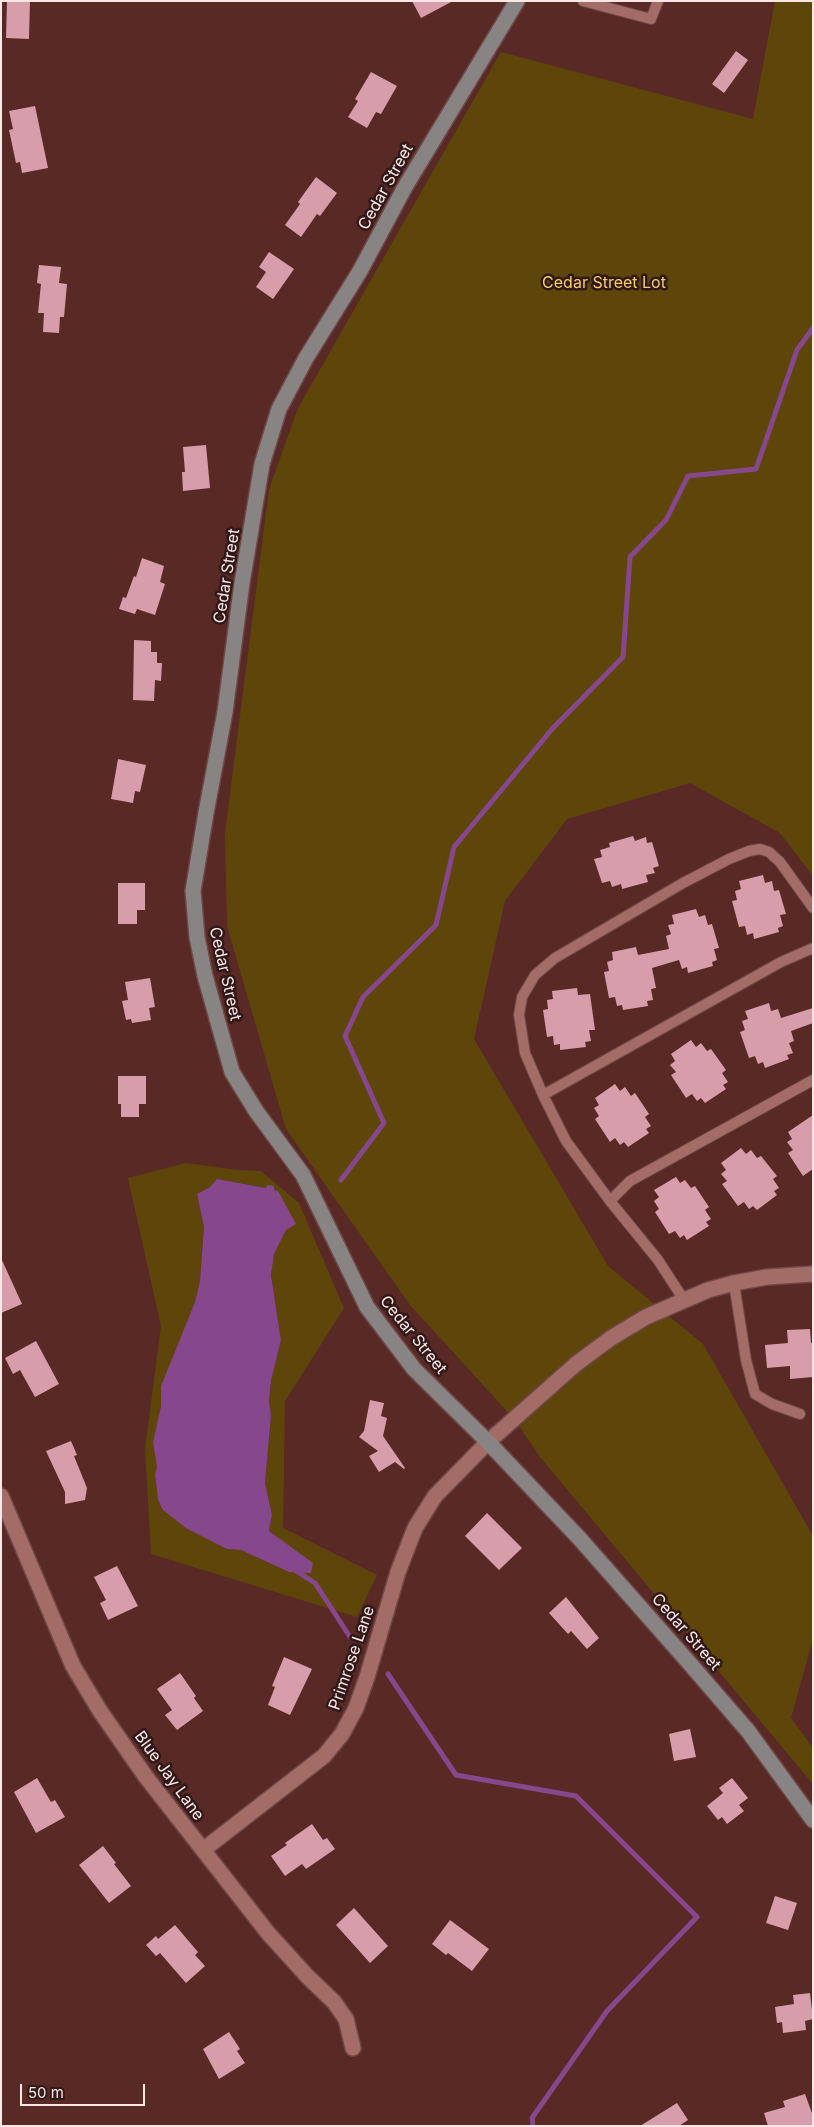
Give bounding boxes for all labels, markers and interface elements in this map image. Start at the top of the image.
street label: Cedar Street [354,141,418,233]
park label: Cedar Street Lot [542,273,666,293]
street label: Cedar Street [210,527,244,625]
street label: Cedar Street [205,925,245,1023]
street label: Cedar Street [375,1292,451,1378]
street label: Cedar Street [647,1590,725,1674]
street label: Primrose Lane [325,1603,379,1713]
street label: Blue Jay Lane [130,1728,208,1824]
scale bar [22,2074,148,2106]
text: 50 m [28,2083,64,2102]

